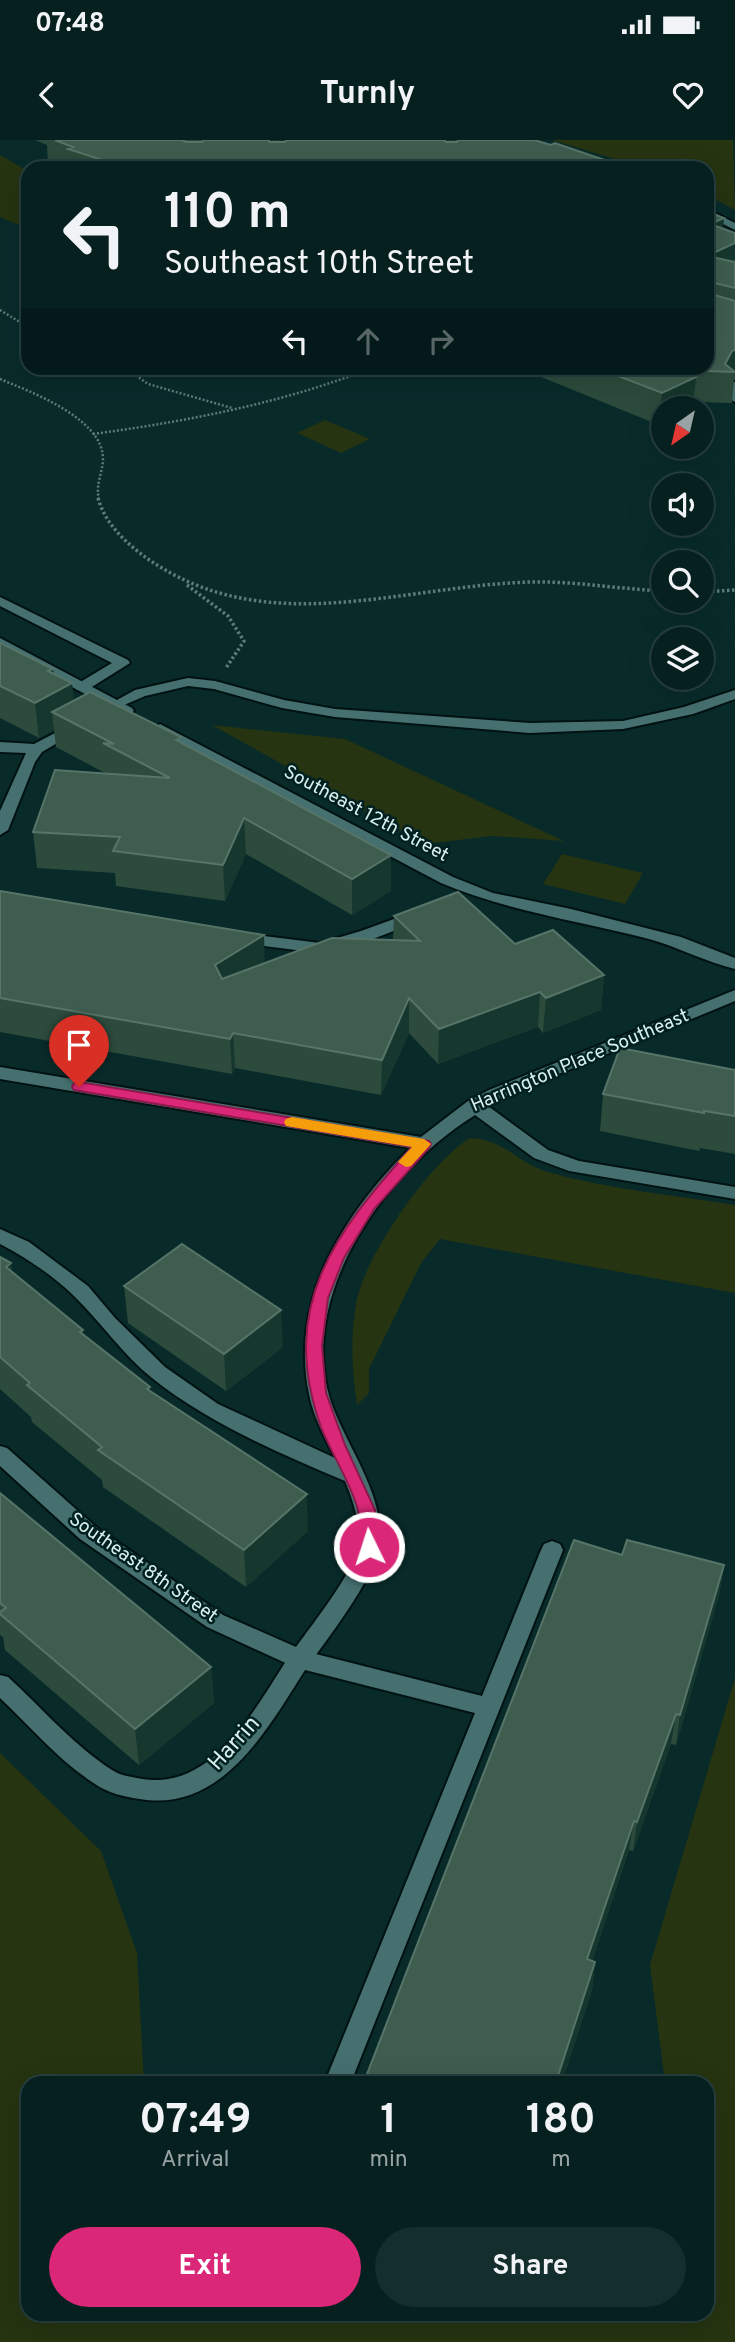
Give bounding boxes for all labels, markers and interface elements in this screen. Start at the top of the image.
text: 07:48 [35,8,105,41]
text: Turnly [320,75,415,115]
icon: back [28,76,66,114]
icon: heart [669,76,707,114]
text: 110 m [164,184,291,246]
icon: left [49,189,140,280]
text: Southeast 10th Street [164,245,474,285]
icon: left [276,322,314,360]
icon: ahead [349,322,387,360]
icon: right [422,322,460,360]
north arrow [651,396,714,458]
map controls [651,396,714,690]
button: sound [651,473,714,536]
button: search [651,550,714,613]
button: layers [651,627,714,690]
street label: Southeast 12th Street [279,760,453,868]
street label: Harrington Place Southeast [467,1004,693,1118]
pin [49,1015,109,1087]
icon: arrive [60,1026,98,1064]
street label: Southeast 8th Street [64,1508,222,1628]
position arrow [332,1510,406,1584]
street label: Harrin [203,1710,267,1778]
text: 07:49 [139,2095,251,2148]
text: 1 [380,2095,397,2148]
text: 180 [526,2095,596,2148]
text: Arrival [161,2146,230,2175]
text: min [369,2146,408,2175]
text: m [551,2146,571,2175]
button: Exit [49,2227,361,2307]
button: Share [375,2227,686,2307]

